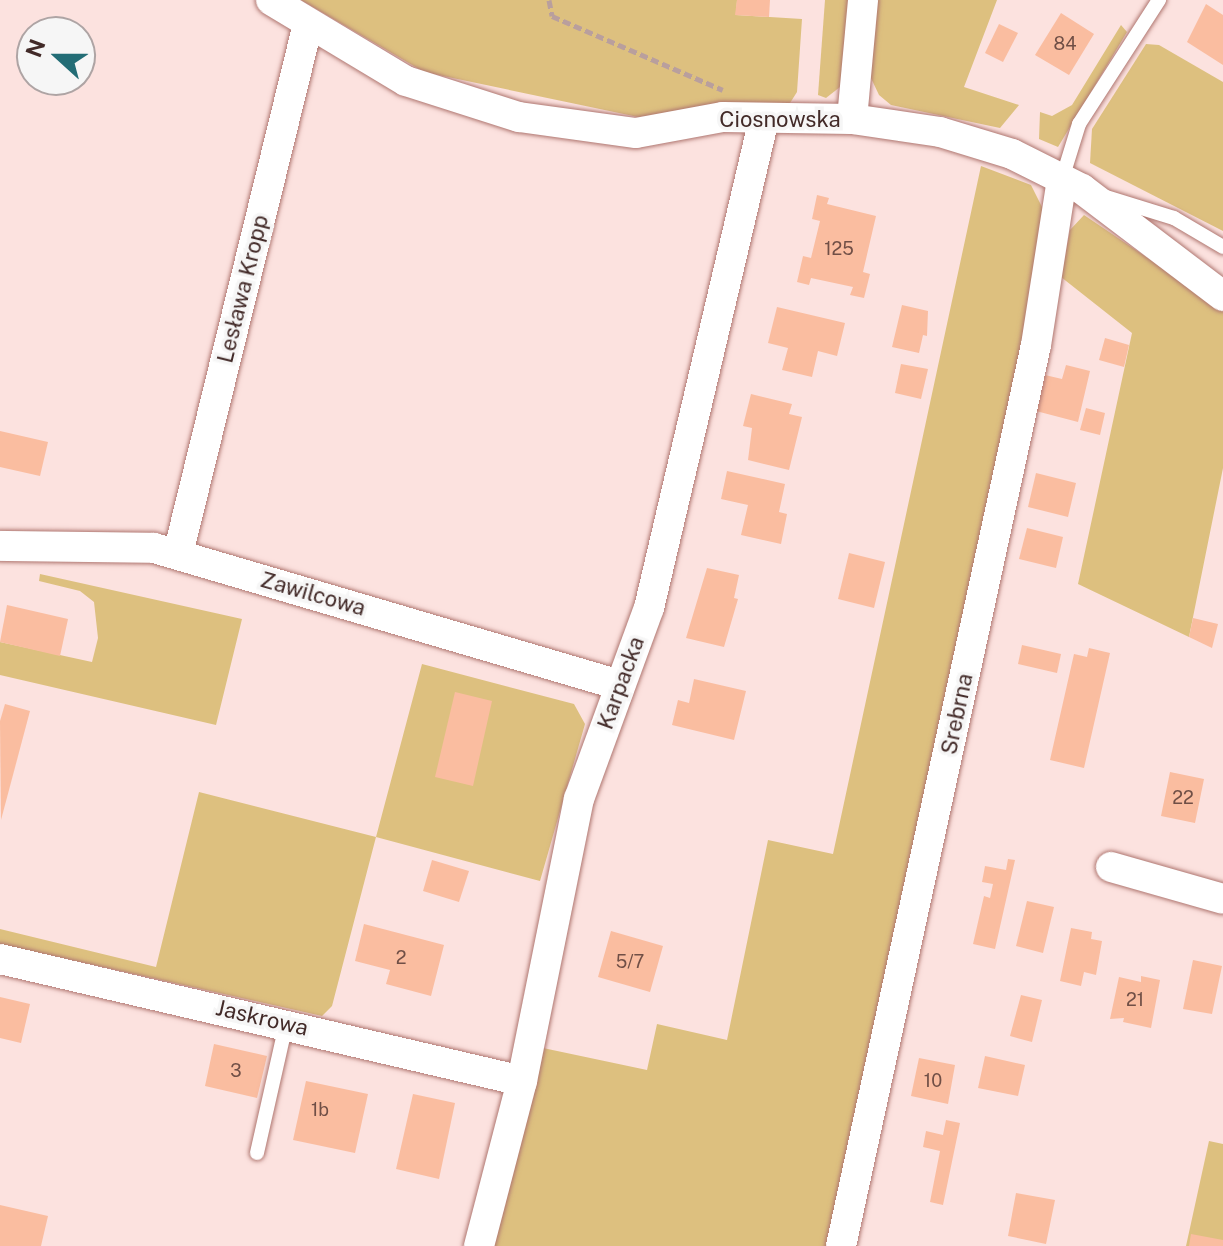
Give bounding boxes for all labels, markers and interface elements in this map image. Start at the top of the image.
north arrow [16,16,96,96]
house number: 84 [1054,33,1076,55]
text: N [20,35,51,61]
street label: Ciosnowska [719,107,841,133]
street label: Lesława Kropp [212,212,274,366]
house number: 125 [824,238,854,260]
street label: Zawilcowa [257,566,369,622]
street label: Karpacka [592,633,650,733]
street label: Srebrna [936,671,978,757]
house number: 22 [1172,787,1194,809]
house number: 2 [396,947,406,969]
house number: 5/7 [616,951,644,973]
house number: 21 [1126,989,1144,1011]
street label: Jaskrowa [213,995,311,1041]
house number: 3 [230,1060,242,1082]
house number: 10 [924,1070,942,1092]
house number: 1b [311,1099,329,1121]

